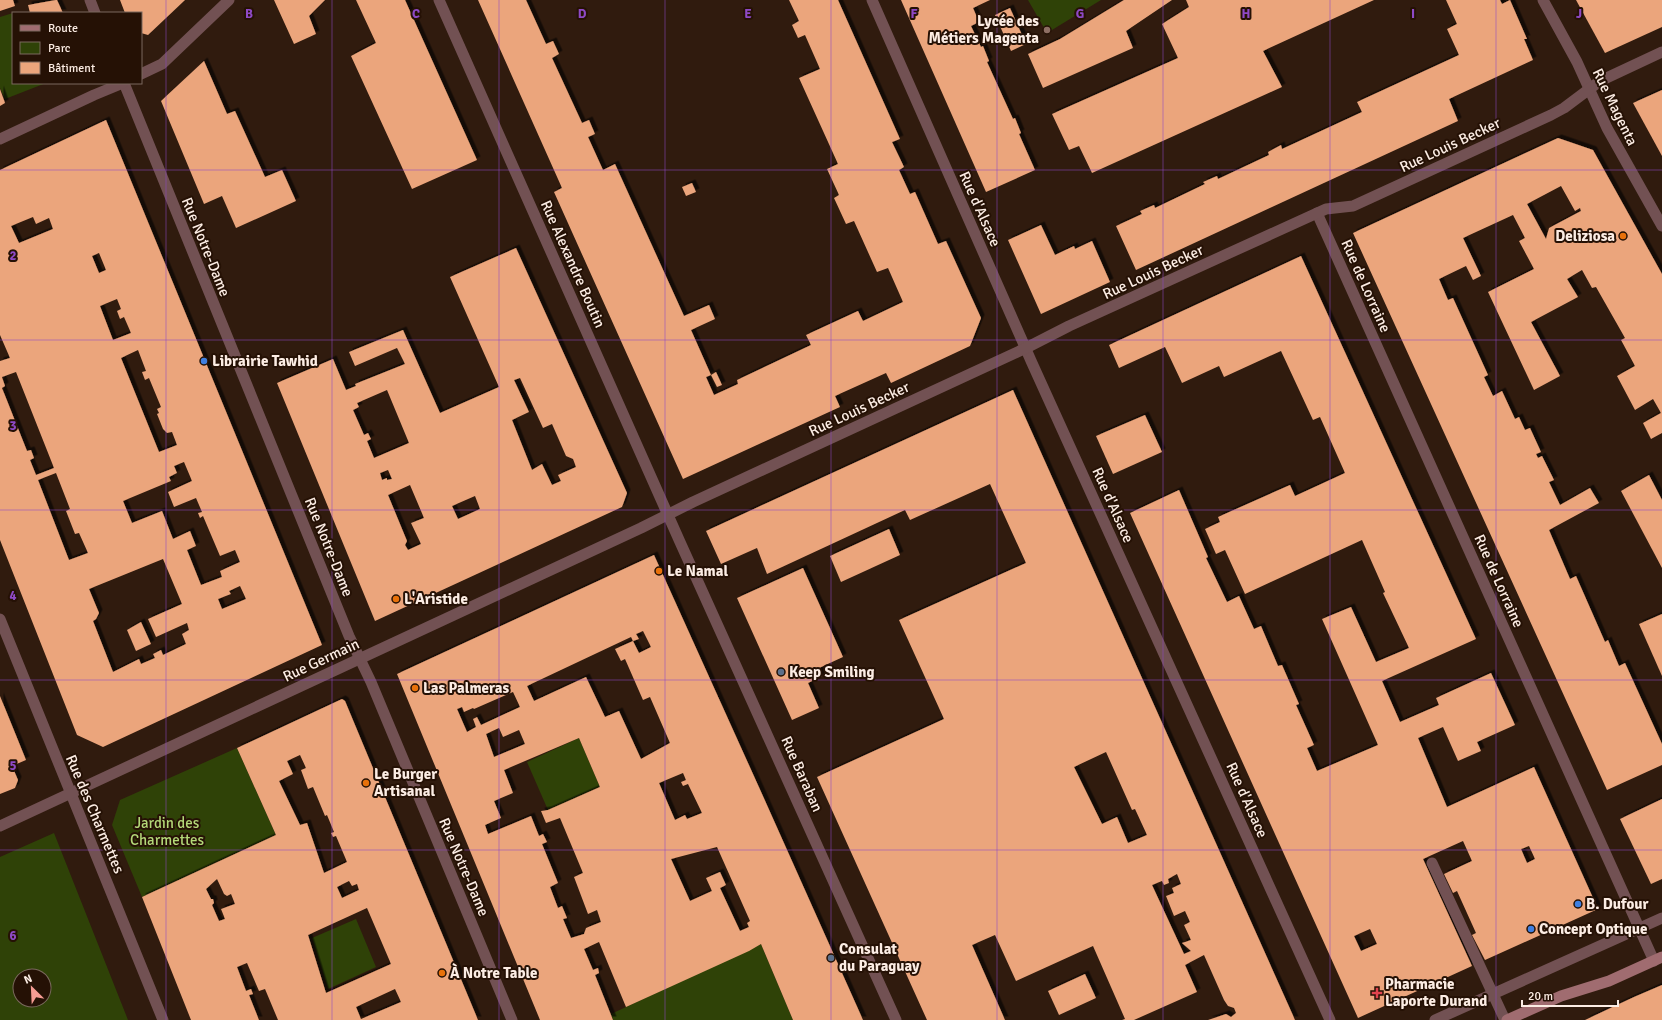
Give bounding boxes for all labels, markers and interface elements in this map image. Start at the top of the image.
text: B [245,6,253,22]
text: C [412,6,420,22]
text: D [578,6,587,22]
text: E [744,6,752,22]
text: F [911,6,918,22]
text: G [1076,6,1084,22]
text: H [1242,6,1250,22]
text: I [1411,6,1415,22]
text: J [1576,6,1582,22]
legend [12,12,142,84]
place label: Lycée des Métiers Magenta [928,12,1039,47]
text: Route [48,21,78,36]
marker: Lycée des Métiers Magenta [1042,25,1052,35]
text: Parc [48,41,71,56]
text: Bâtiment [48,61,95,76]
street label: Rue Magenta [1589,65,1641,149]
street label: Rue Louis Becker [1397,114,1504,176]
street label: Rue d'Alsace [955,168,1005,250]
street label: Rue Notre-Dame [178,195,234,299]
street label: Rue Alexandre Boutin [537,197,609,331]
place label: Deliziosa [1555,227,1615,245]
marker: Deliziosa [1618,231,1628,241]
street label: Rue de Lorraine [1337,237,1395,335]
street label: Rue Louis Becker [1100,241,1207,303]
text: 2 [9,248,17,264]
place label: Librairie Tawhid [212,352,318,370]
marker: Librairie Tawhid [199,356,209,366]
street label: Rue Louis Becker [806,378,913,440]
text: 3 [9,418,17,434]
street label: Rue d'Alsace [1088,464,1138,546]
street label: Rue Notre-Dame [301,495,357,599]
street label: Rue de Lorraine [1470,532,1528,630]
place label: Le Namal [667,562,728,580]
marker: Le Namal [654,566,664,576]
text: 4 [9,588,17,604]
place label: L'Aristide [404,590,468,608]
marker: L'Aristide [391,594,401,604]
street label: Rue Germain [280,634,362,686]
place label: Keep Smiling [789,663,875,681]
marker: Keep Smiling [776,667,786,677]
place label: Las Palmeras [423,679,509,697]
marker: Las Palmeras [410,683,420,693]
street label: Rue Baraban [777,733,827,815]
street label: Rue des Charmettes [62,752,128,876]
text: 5 [9,758,17,774]
street label: Rue d'Alsace [1222,759,1272,841]
place label: Le Burger Artisanal [374,765,437,800]
marker: Le Burger Artisanal [361,778,371,788]
park label: Jardin des Charmettes [130,814,205,849]
street label: Rue Notre-Dame [435,815,493,919]
place label: B. Dufour [1586,895,1648,913]
marker: B. Dufour [1573,899,1583,909]
place label: Concept Optique [1539,920,1647,938]
marker: Concept Optique [1526,924,1536,934]
text: 6 [9,928,17,944]
place label: Consulat du Paraguay [839,940,920,975]
marker: Consulat du Paraguay [826,953,836,963]
place label: À Notre Table [450,963,538,982]
north arrow [12,968,52,1008]
marker: À Notre Table [437,968,447,978]
text: N [22,972,34,987]
place label: Pharmacie Laporte Durand [1385,975,1487,1010]
scale bar [1522,982,1618,1008]
marker: Pharmacie Laporte Durand [1372,988,1382,998]
text: 20 m [1528,989,1553,1004]

